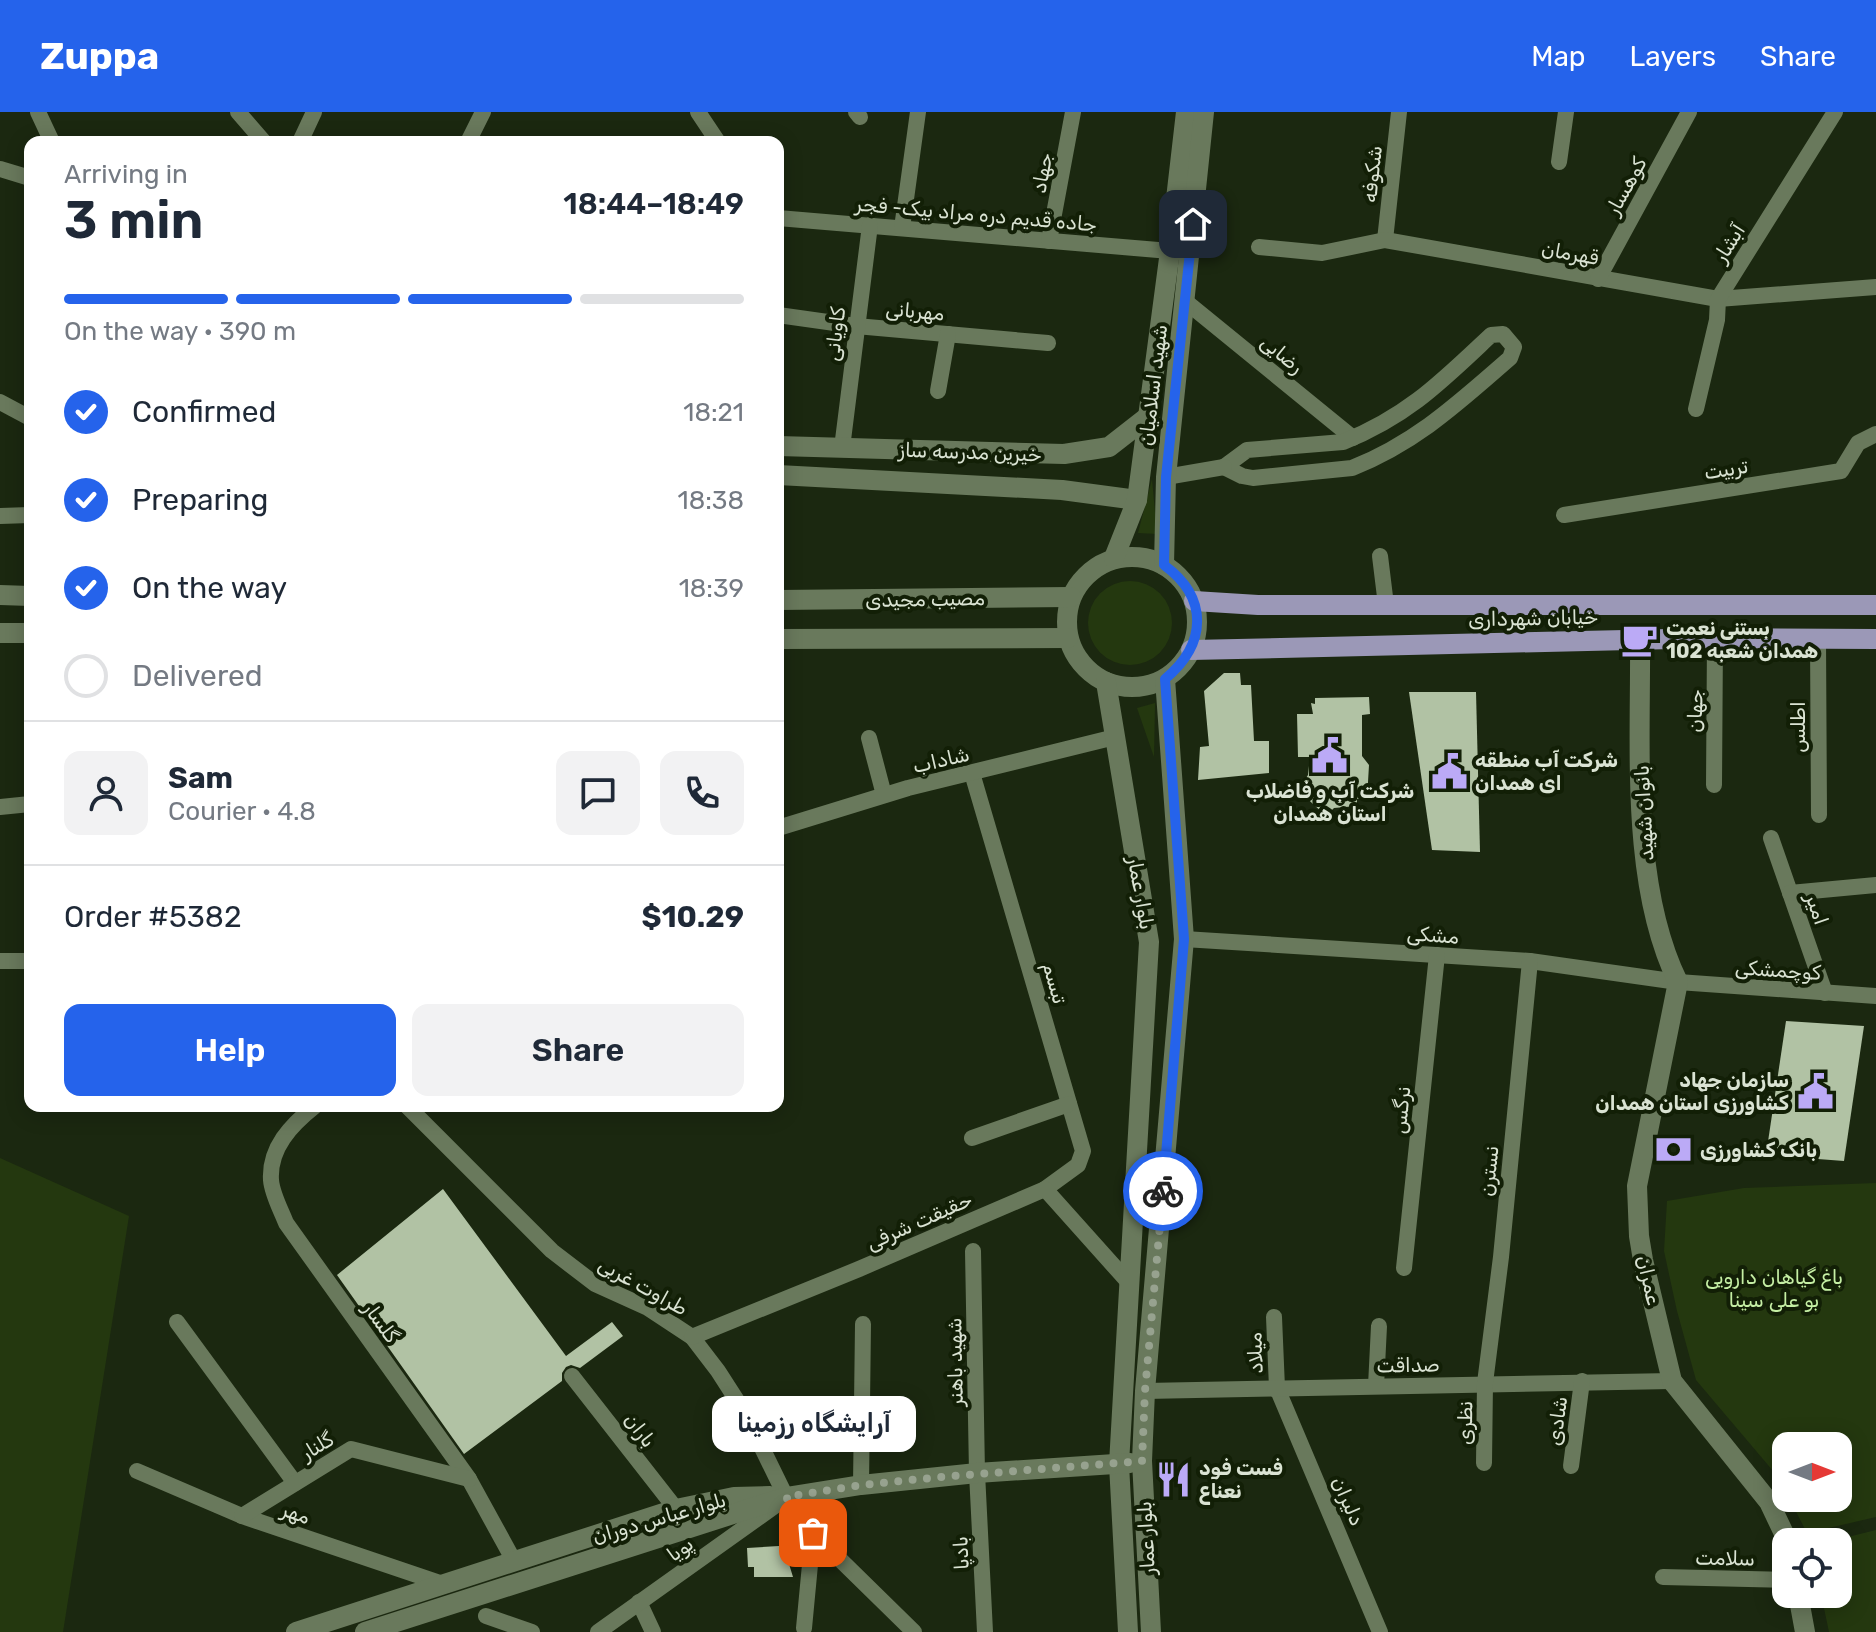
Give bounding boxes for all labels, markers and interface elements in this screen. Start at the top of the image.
text: Zuppa [40,33,159,79]
text: Map [1531,40,1586,73]
text: Layers [1630,40,1716,73]
text: Share [1760,40,1836,73]
street label: شکوفه [1357,144,1387,204]
street label: جهاد [1027,151,1057,195]
street label: کوهسار [1600,153,1652,220]
text: Arriving in [64,159,188,190]
text: 18:44–18:49 [563,186,744,222]
text: 3 min [64,189,203,251]
pin [1159,190,1227,258]
street label: جاده قدیم دره مراد بیک- فجر [853,191,1098,238]
icon: home [1171,202,1215,246]
street label: آبشار [1707,219,1750,268]
street label: قهرمان [1540,236,1600,270]
street label: مهربانی [885,296,945,326]
street label: کاویانی [820,305,850,363]
text: On the way · 390 m [64,316,296,347]
street label: شهید اسلامیان [1134,323,1172,447]
street label: رضایی [1256,330,1308,378]
icon: check [64,390,108,434]
text: Confirmed [132,394,276,430]
text: 18:21 [683,397,744,428]
street label: خیرین مدرسه ساز [897,437,1042,466]
street label: تربیت [1702,454,1750,484]
icon: check [64,478,108,522]
text: Preparing [132,482,268,518]
text: 18:38 [678,485,744,516]
icon: check [64,566,108,610]
text: On the way [132,570,287,606]
text: 18:39 [679,573,744,604]
street label: مصیب مجیدی [865,586,985,612]
street label: خیابان شهرداری [1468,605,1598,631]
place label: بستنی نعمت همدان شعبه 102 [1666,616,1818,663]
cafe icon: بستنی نعمت همدان شعبه 102 [1621,621,1659,659]
text: Delivered [132,658,263,694]
street label: جهان [1683,689,1707,733]
street label: اطلس [1786,701,1810,753]
public building icon: شرکت آب و فاضلاب استان همدان [1311,737,1349,775]
street label: شاداب [910,742,972,778]
place label: شرکت آب منطقه ای همدان [1475,748,1618,795]
button: person [64,751,148,835]
button: chat [556,751,640,835]
button: phone [660,751,744,835]
public building icon: شرکت آب منطقه ای همدان [1430,752,1468,790]
text: Sam [168,760,233,796]
street label: بانوان شهید [1630,765,1658,861]
place label: شرکت آب و فاضلاب استان همدان [1246,779,1414,826]
text: Courier · 4.8 [168,796,316,827]
street label: بلوار عمار [1123,854,1159,931]
street label: امیر [1800,889,1833,928]
text: Order #5382 [64,899,242,935]
text: $10.29 [642,899,744,935]
street label: مشکی [1406,921,1460,949]
street label: کوچمشکی [1734,955,1822,985]
street label: تبسم [1037,959,1072,1007]
button: Help [64,1004,396,1096]
button: Share [412,1004,744,1096]
place label: سازمان جهاد کشاورزی استان همدان [1595,1068,1789,1115]
public building icon: سازمان جهاد کشاورزی استان همدان [1796,1072,1834,1110]
street label: نرگس [1387,1085,1415,1135]
bank icon: بانک کشاورزی [1655,1131,1693,1169]
place label: بانک کشاورزی [1700,1138,1817,1162]
street label: نسترن [1474,1145,1504,1197]
courier [1123,1151,1203,1231]
icon: bike [1141,1169,1185,1213]
street label: حقیقت شرفی [862,1187,976,1255]
street label: طراوت غربی [594,1252,692,1320]
street label: عمران [1632,1253,1666,1307]
park label: باغ گیاهان دارویی بو علی سینا [1705,1265,1843,1312]
street label: گلسار [358,1296,404,1347]
street label: شهید باهنر [942,1317,968,1408]
street label: میلاد [1242,1332,1268,1374]
street label: صداقت [1376,1352,1440,1378]
street label: شادی [1542,1395,1572,1447]
callout: آرایشگاه رزمینا [711,1397,915,1453]
street label: نظری [1453,1401,1477,1445]
street label: باران [619,1408,661,1452]
text: آرایشگاه رزمینا [737,1408,891,1439]
street label: گلنار [295,1427,338,1466]
north arrow [1772,1432,1852,1512]
map controls [1772,1432,1852,1608]
place label: فست فود نعناع [1199,1456,1283,1505]
restaurant icon: فست فود نعناع [1154,1461,1192,1499]
street label: دلیران [1327,1473,1369,1529]
street label: بلوار عباس دوران [589,1487,729,1549]
street label: مهر [278,1497,314,1529]
pin [779,1499,847,1567]
street label: بلوار عمار [1132,1501,1160,1576]
icon: bag [791,1511,835,1555]
button: locate [1772,1528,1852,1608]
street label: پویا [662,1531,699,1568]
street label: بادپا [948,1536,976,1570]
street label: سلامت [1695,1545,1755,1571]

